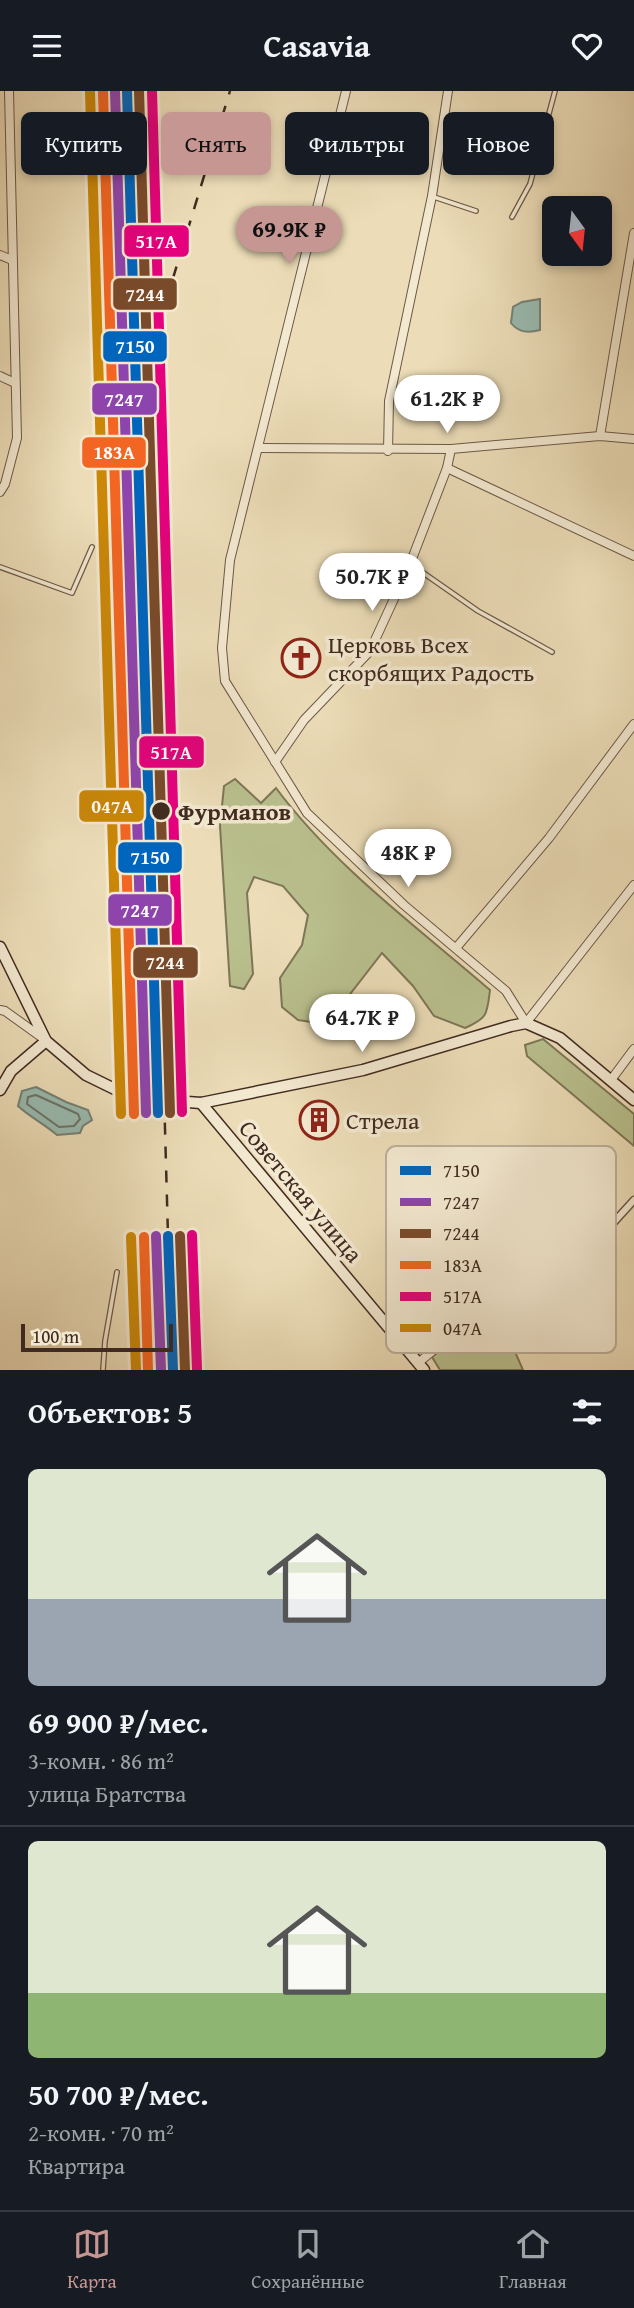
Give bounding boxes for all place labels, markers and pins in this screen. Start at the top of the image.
pin: 69.9K ₽ [224,207,354,266]
pin: 61.2K ₽ [382,375,512,435]
pin: 50.7K ₽ [307,553,437,613]
place label: Церковь Всех скорбящих Радость [328,627,534,690]
church icon: Церковь Всех скорбящих Радость [280,637,322,679]
place label: Фурманов [178,794,291,829]
marker: Фурманов [150,800,172,822]
pin: 48K ₽ [359,829,457,889]
pin: 64.7K ₽ [297,995,427,1054]
building icon: Стрела [298,1099,340,1141]
place label: Стрела [346,1103,420,1138]

